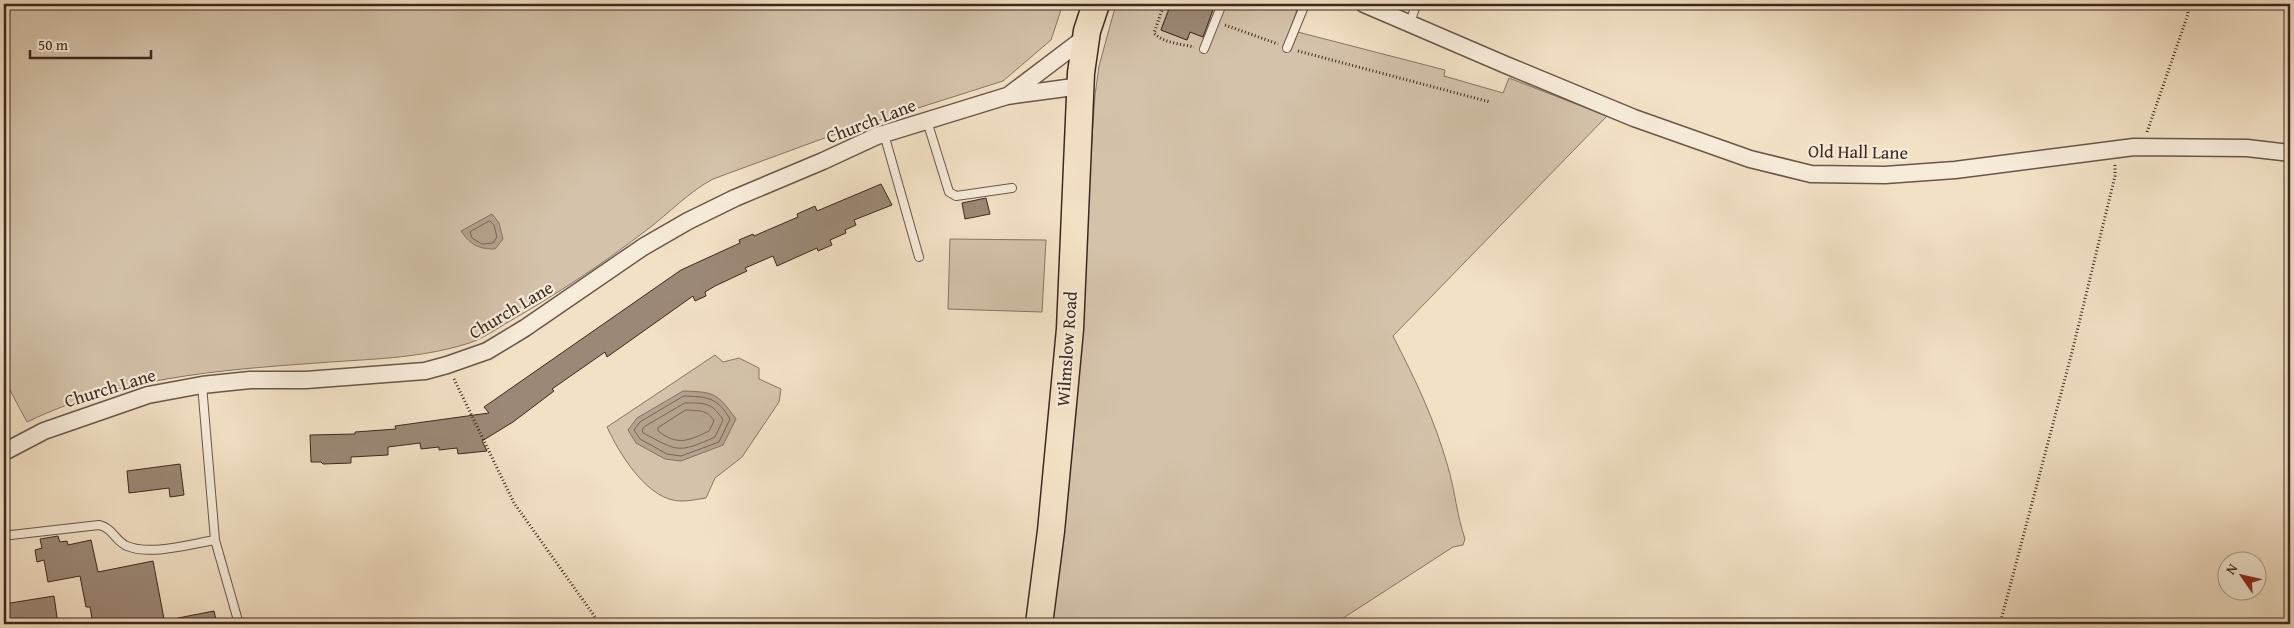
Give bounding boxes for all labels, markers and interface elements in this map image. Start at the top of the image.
scale bar [30,28,151,60]
text: 50 m [38,34,69,55]
street label: Church Lane [822,91,920,150]
street label: Old Hall Lane [1808,137,1908,166]
street label: Church Lane [463,274,558,345]
street label: Wilmslow Road [1049,290,1084,408]
street label: Church Lane [61,361,159,414]
north arrow [2216,550,2266,600]
text: N [2220,559,2242,578]

